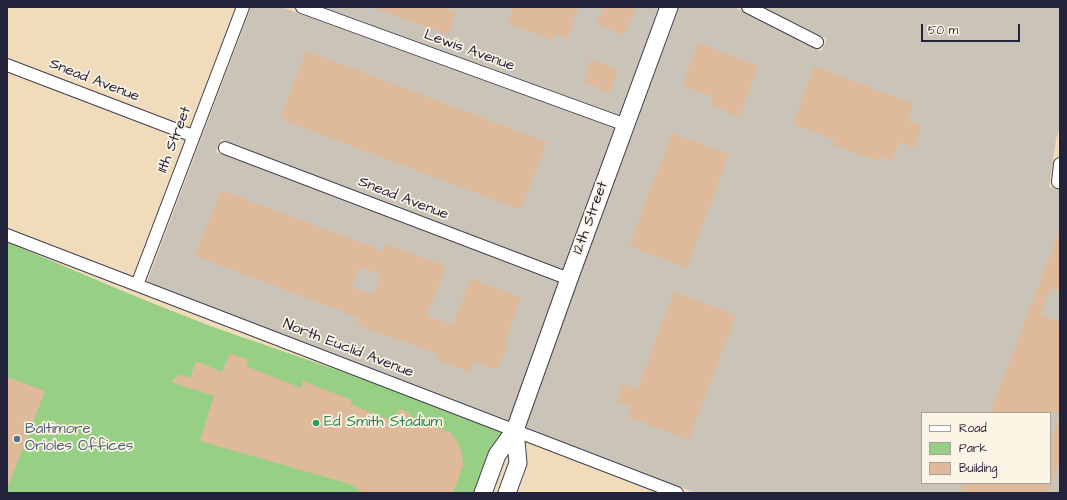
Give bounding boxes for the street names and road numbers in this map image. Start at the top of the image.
street label: Lewis Avenue [421,26,517,76]
street label: Snead Avenue [46,56,142,106]
street label: 11th Street [154,104,196,176]
street label: Snead Avenue [355,174,451,224]
street label: 12th Street [569,179,613,257]
street label: North Euclid Avenue [280,316,416,382]

